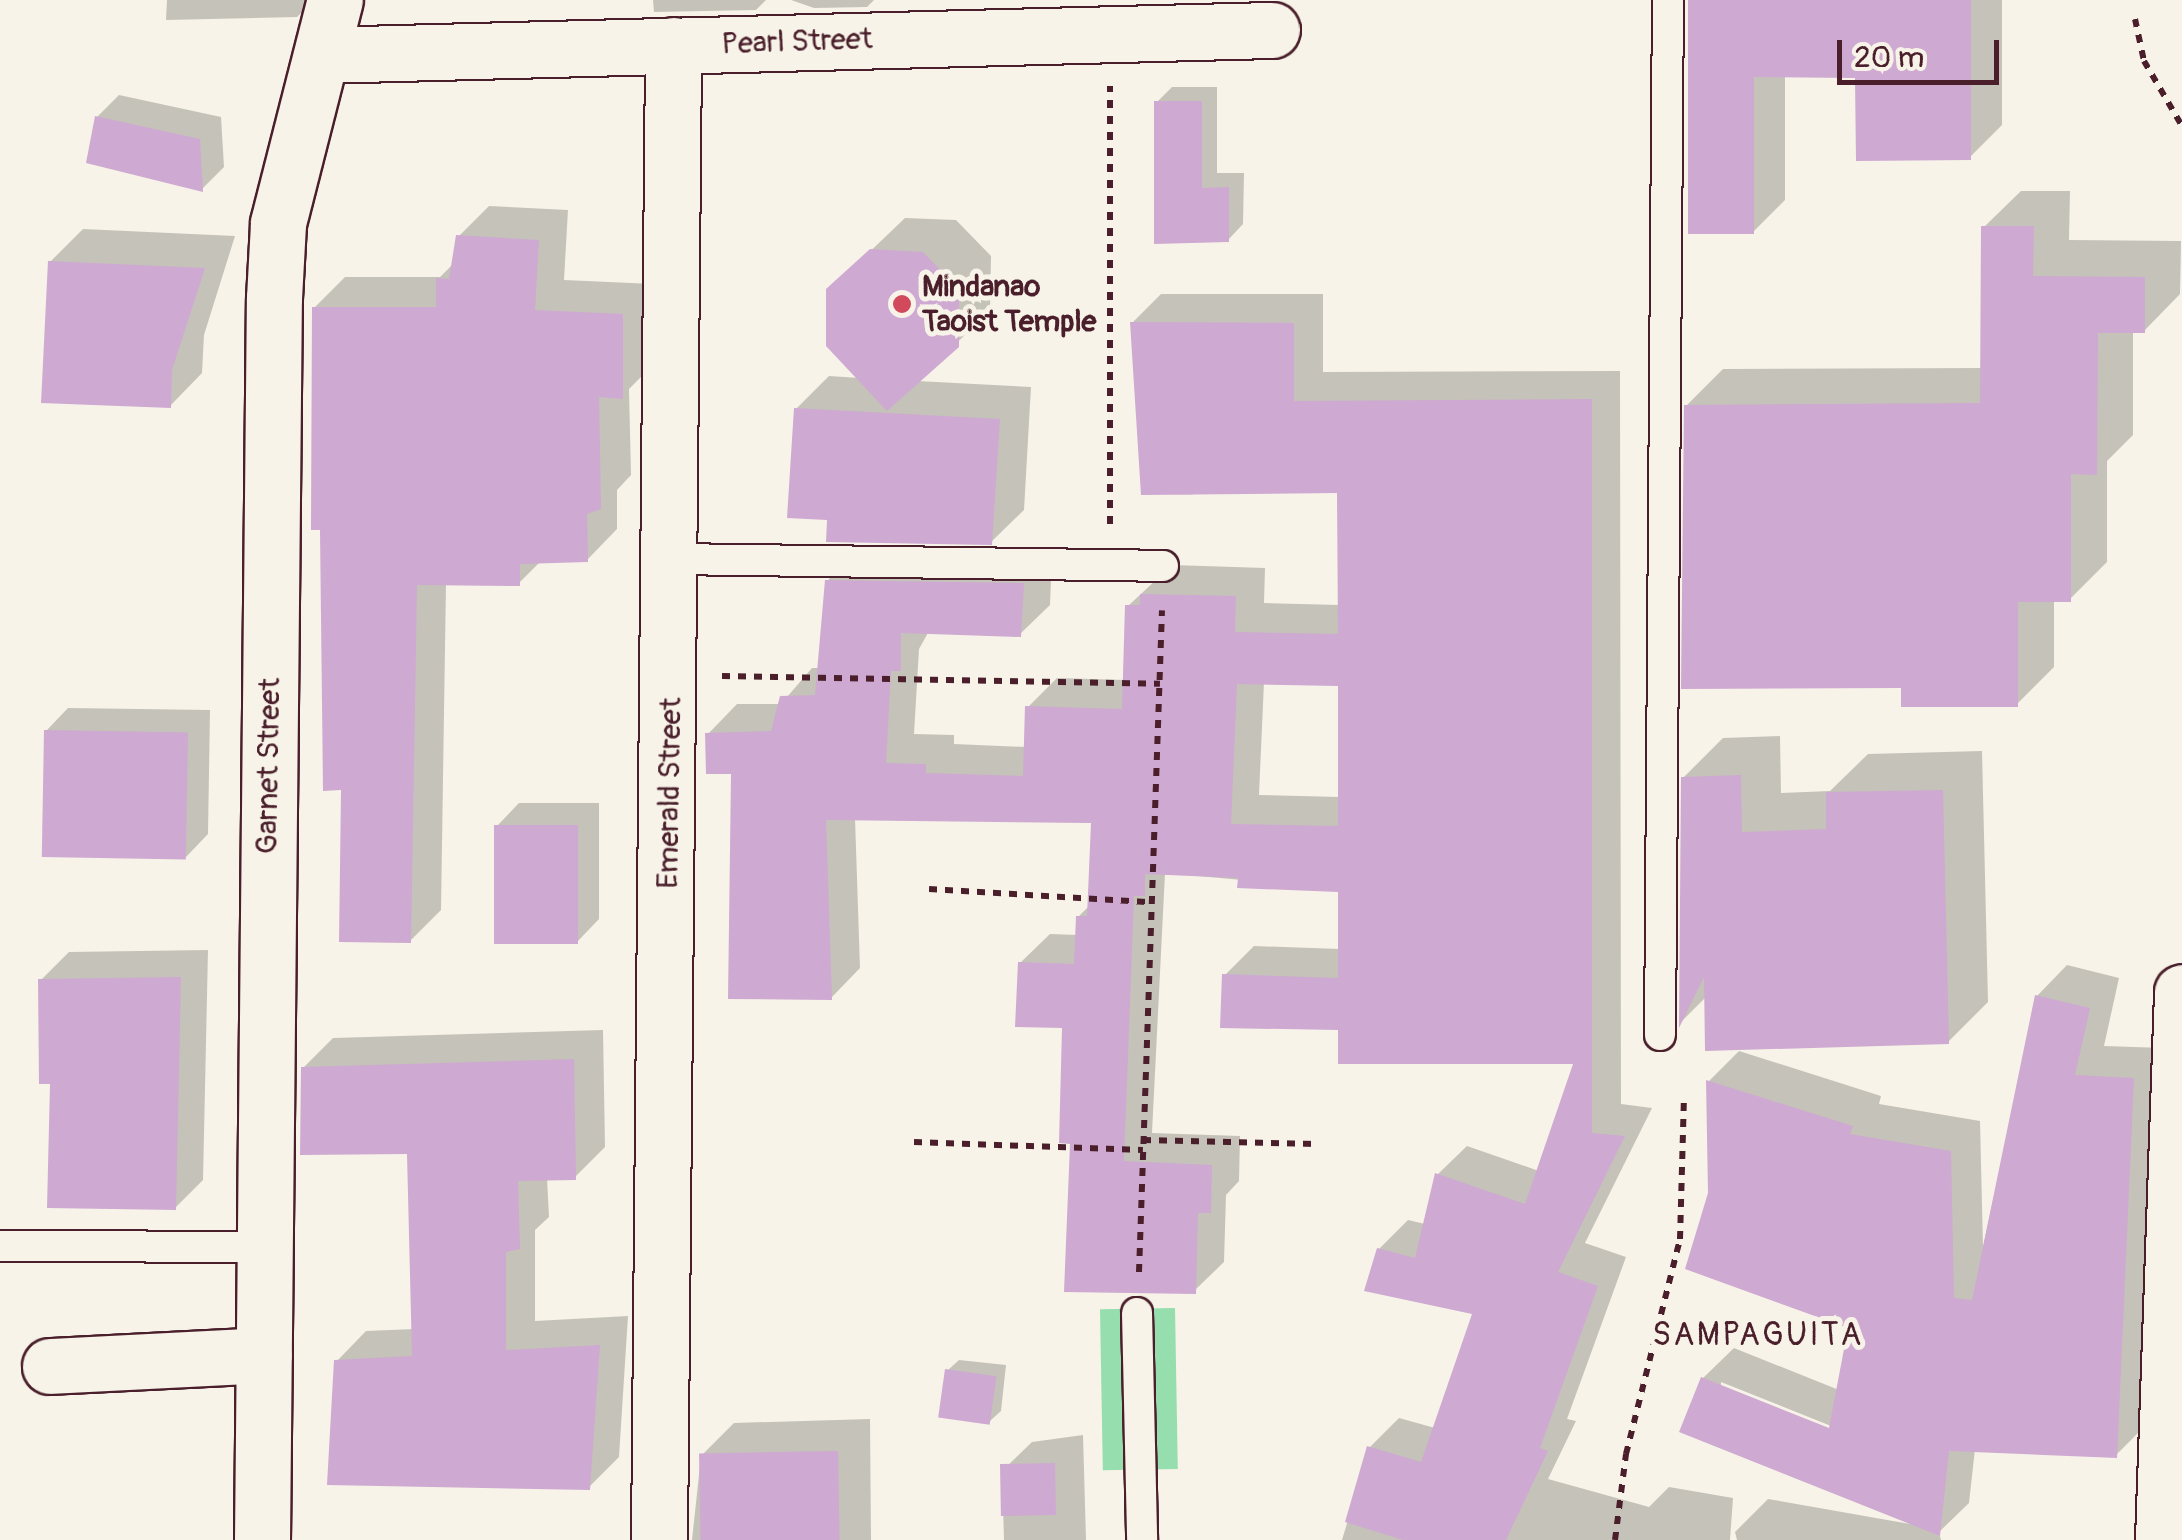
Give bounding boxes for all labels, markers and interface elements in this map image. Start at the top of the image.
scale bar [1842,20,2004,82]
street label: Pearl Street [721,21,873,63]
text: 20 m [1854,39,1924,76]
place label: Mindanao Taoist Temple [922,269,1096,340]
marker: Mindanao Taoist Temple [891,293,913,315]
street label: Garnet Street [249,678,289,854]
street label: Emerald Street [650,697,690,889]
district label: SAMPAGUITA [1652,1316,1864,1354]

